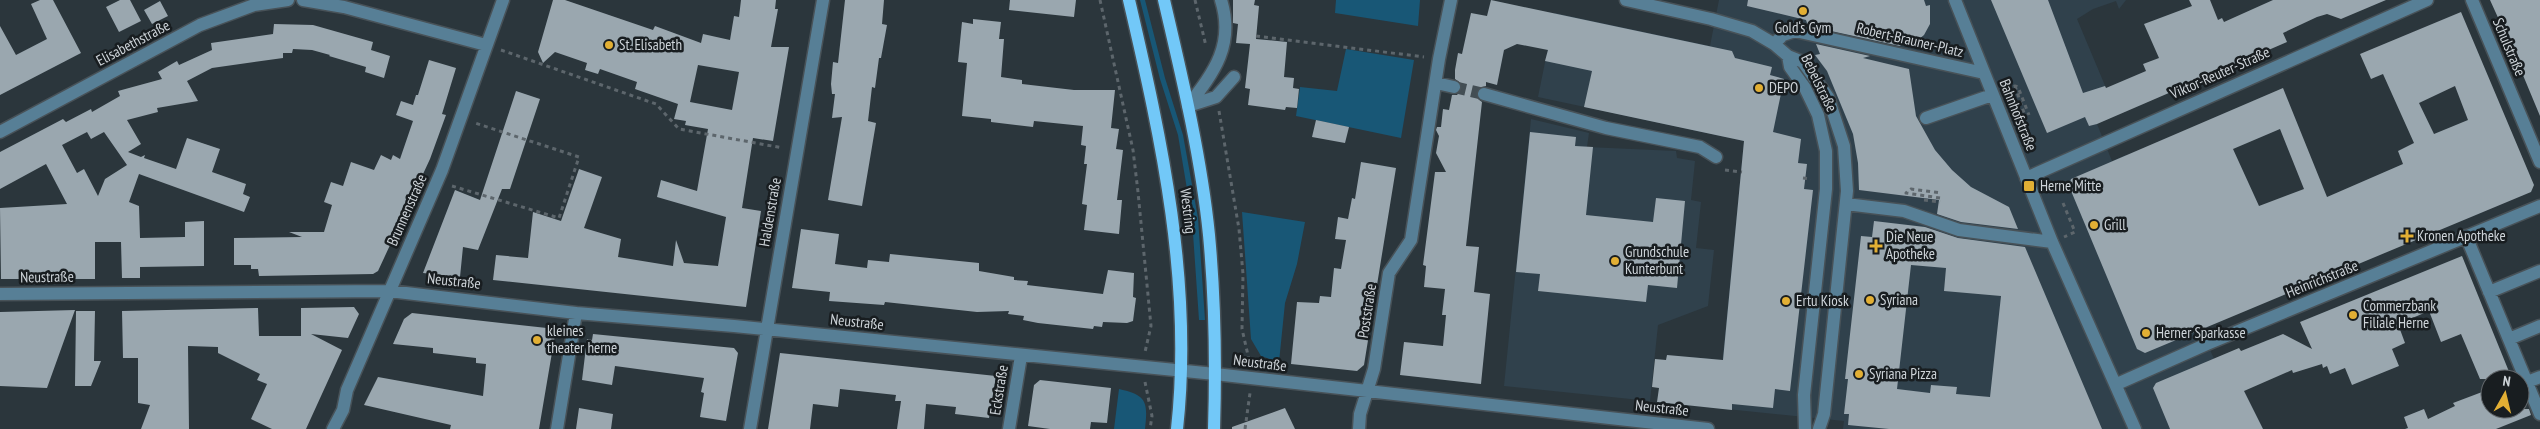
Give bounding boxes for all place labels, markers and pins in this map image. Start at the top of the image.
marker: Gold‘s Gym [1797,5,1809,17]
place label: Gold‘s Gym [1775,18,1831,37]
place label: St. Elisabeth [619,35,682,54]
marker: St. Elisabeth [603,39,615,51]
place label: DEPO [1769,78,1798,97]
marker: DEPO [1753,82,1765,94]
place label: Herne Mitte [2040,176,2101,195]
marker: Herne Mitte [2022,179,2036,193]
place label: Grill [2104,215,2126,234]
marker: Grill [2088,219,2100,231]
place label: Kronen Apotheke [2417,226,2506,245]
place label: Die Neue Apotheke [1886,227,1935,263]
marker: Kronen Apotheke [2401,230,2413,242]
marker: Die Neue Apotheke [1870,240,1882,252]
place label: Grundschule Kunterbunt [1625,242,1689,278]
marker: Grundschule Kunterbunt [1609,255,1621,267]
place label: Syriana [1880,290,1918,309]
place label: Ertu Kiosk [1796,291,1849,310]
marker: Syriana [1864,294,1876,306]
marker: Ertu Kiosk [1780,295,1792,307]
place label: Commerzbank Filiale Herne [2363,296,2436,332]
marker: Commerzbank Filiale Herne [2347,309,2359,321]
place label: kleines theater herne [547,321,617,357]
place label: Herner Sparkasse [2156,323,2246,342]
marker: Herner Sparkasse [2140,327,2152,339]
marker: kleines theater herne [531,334,543,346]
place label: Syriana Pizza [1869,364,1937,383]
marker: Syriana Pizza [1853,368,1865,380]

